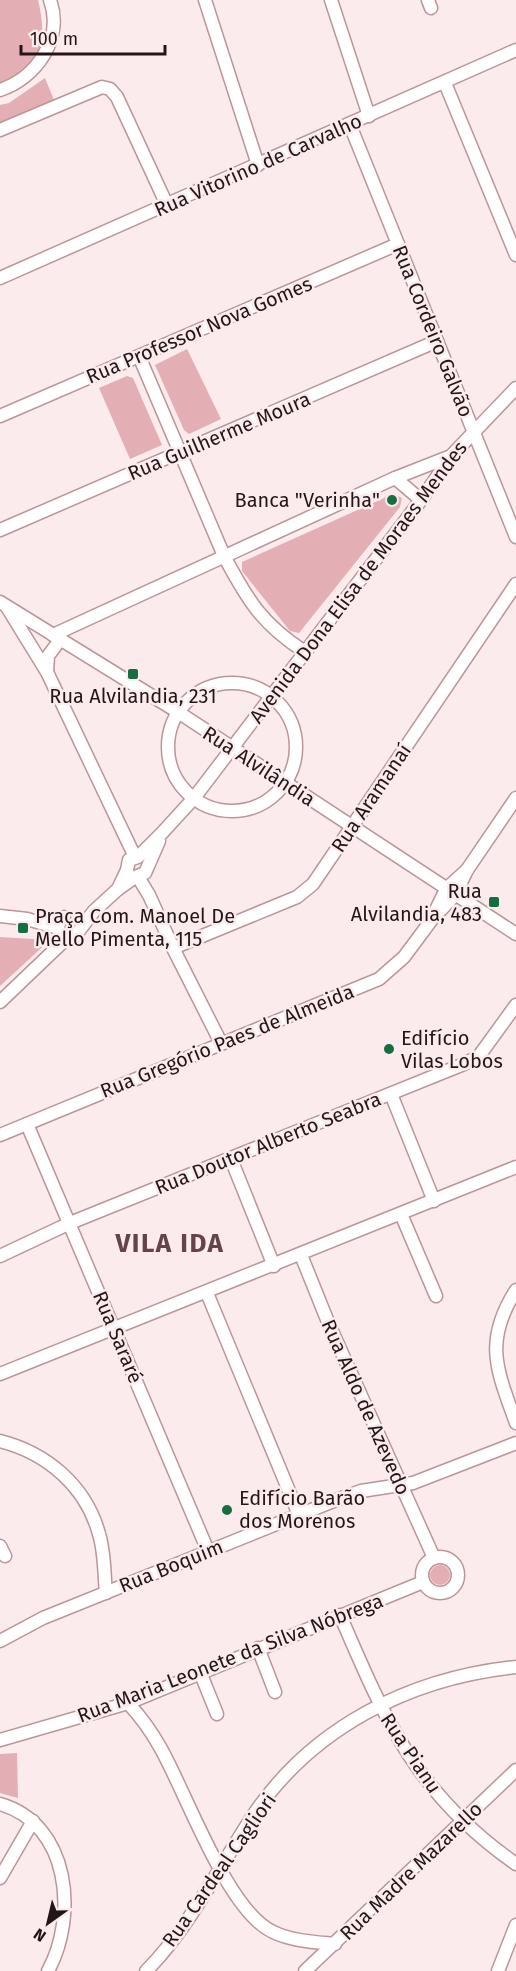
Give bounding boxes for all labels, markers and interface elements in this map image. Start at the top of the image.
scale bar [21,18,165,56]
text: 100 m [30,28,78,50]
street label: Rua Vitorino de Carvalho [151,108,365,222]
street label: Rua Cordeiro Galvão [388,242,478,420]
street label: Rua Professor Nova Gomes [82,271,316,389]
street label: Rua Guilherme Moura [124,387,314,485]
street label: Avenida Dona Elisa de Moraes Mendes [244,436,472,728]
place label: Banca "Verinha" [235,488,380,512]
marker: Banca "Verinha" [385,493,399,507]
marker: Rua Alvilandia, 231 [126,667,140,681]
place label: Rua Alvilandia, 231 [49,684,217,708]
street label: Rua Alvilândia [198,721,320,811]
street label: Rua Aramanaí [326,739,416,857]
place label: Rua Alvilandia, 483 [351,879,482,926]
marker: Rua Alvilandia, 483 [487,895,501,909]
place label: Praça Com. Manoel De Mello Pimenta, 115 [35,904,235,951]
marker: Praça Com. Manoel De Mello Pimenta, 115 [16,921,30,935]
street label: Rua Gregório Paes de Almeida [97,979,357,1103]
place label: Edifício Vilas Lobos [401,1026,503,1073]
marker: Edifício Vilas Lobos [382,1042,396,1056]
street label: Rua Doutor Alberto Seabra [151,1087,385,1199]
district label: VILA IDA [115,1228,224,1259]
street label: Rua Sararé [88,1287,148,1387]
street label: Rua Aldo de Azevedo [317,1316,415,1498]
place label: Edifício Barão dos Morenos [239,1486,365,1533]
marker: Edifício Barão dos Morenos [220,1503,234,1517]
street label: Rua Boquim [115,1534,227,1598]
street label: Rua Maria Leonete da Silva Nóbrega [74,1588,386,1728]
street label: Rua Pianu [375,1708,447,1798]
street label: Rua Cardeal Cagliori [157,1789,281,1951]
street label: Rua Madre Mazarello [335,1797,487,1945]
north arrow [18,1893,78,1953]
text: N [30,1924,50,1946]

